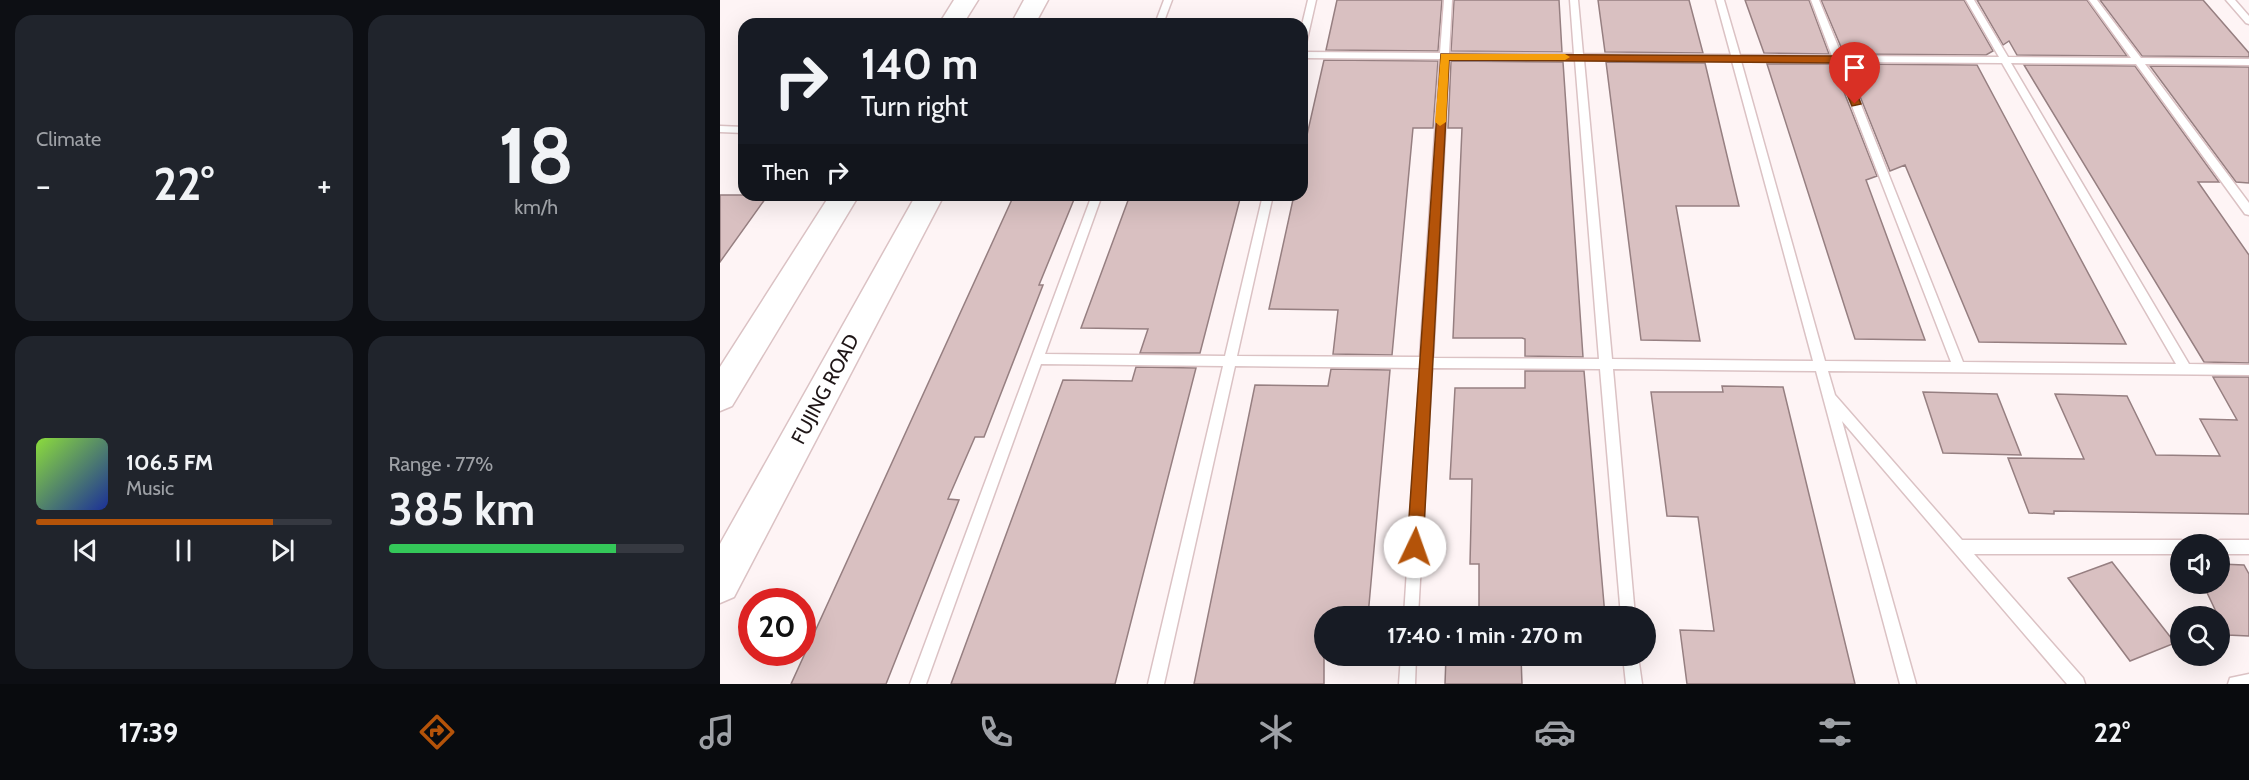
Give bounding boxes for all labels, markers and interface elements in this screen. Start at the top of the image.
text: 140 m [861,38,978,90]
icon: right [762,42,840,120]
pin [1829,42,1880,104]
icon: arrive [1838,51,1871,84]
text: Turn right [861,90,968,123]
text: 18 [498,108,574,203]
text: Climate [36,127,101,151]
icon: right [821,156,854,189]
text: 22° [153,157,214,211]
text: Then [762,159,809,186]
text: − [36,165,51,205]
text: + [317,165,332,205]
text: km/h [514,195,558,219]
street label: FUJING ROAD [786,330,864,448]
text: 106.5 FM [126,449,213,476]
text: Range · 77% [389,452,493,476]
text: Music [126,476,174,500]
text: 385 km [389,482,535,536]
position arrow [1383,515,1447,579]
icon: previous [69,534,102,567]
icon: pause [167,534,200,567]
icon: next [266,534,299,567]
map controls [2170,534,2230,666]
button: sound [2170,534,2230,594]
speed limit sign: 20 [738,588,816,666]
button: search [2170,606,2230,666]
text: 17:40 · 1 min · 270 m [1387,622,1583,649]
icon: directions [416,711,458,753]
icon: music [696,711,738,753]
icon: phone [975,711,1017,753]
icon: climate [1255,711,1297,753]
icon: car [1534,711,1576,753]
icon: filters [1814,711,1856,753]
text: 17:39 [119,716,178,749]
text: 22° [2094,716,2130,749]

